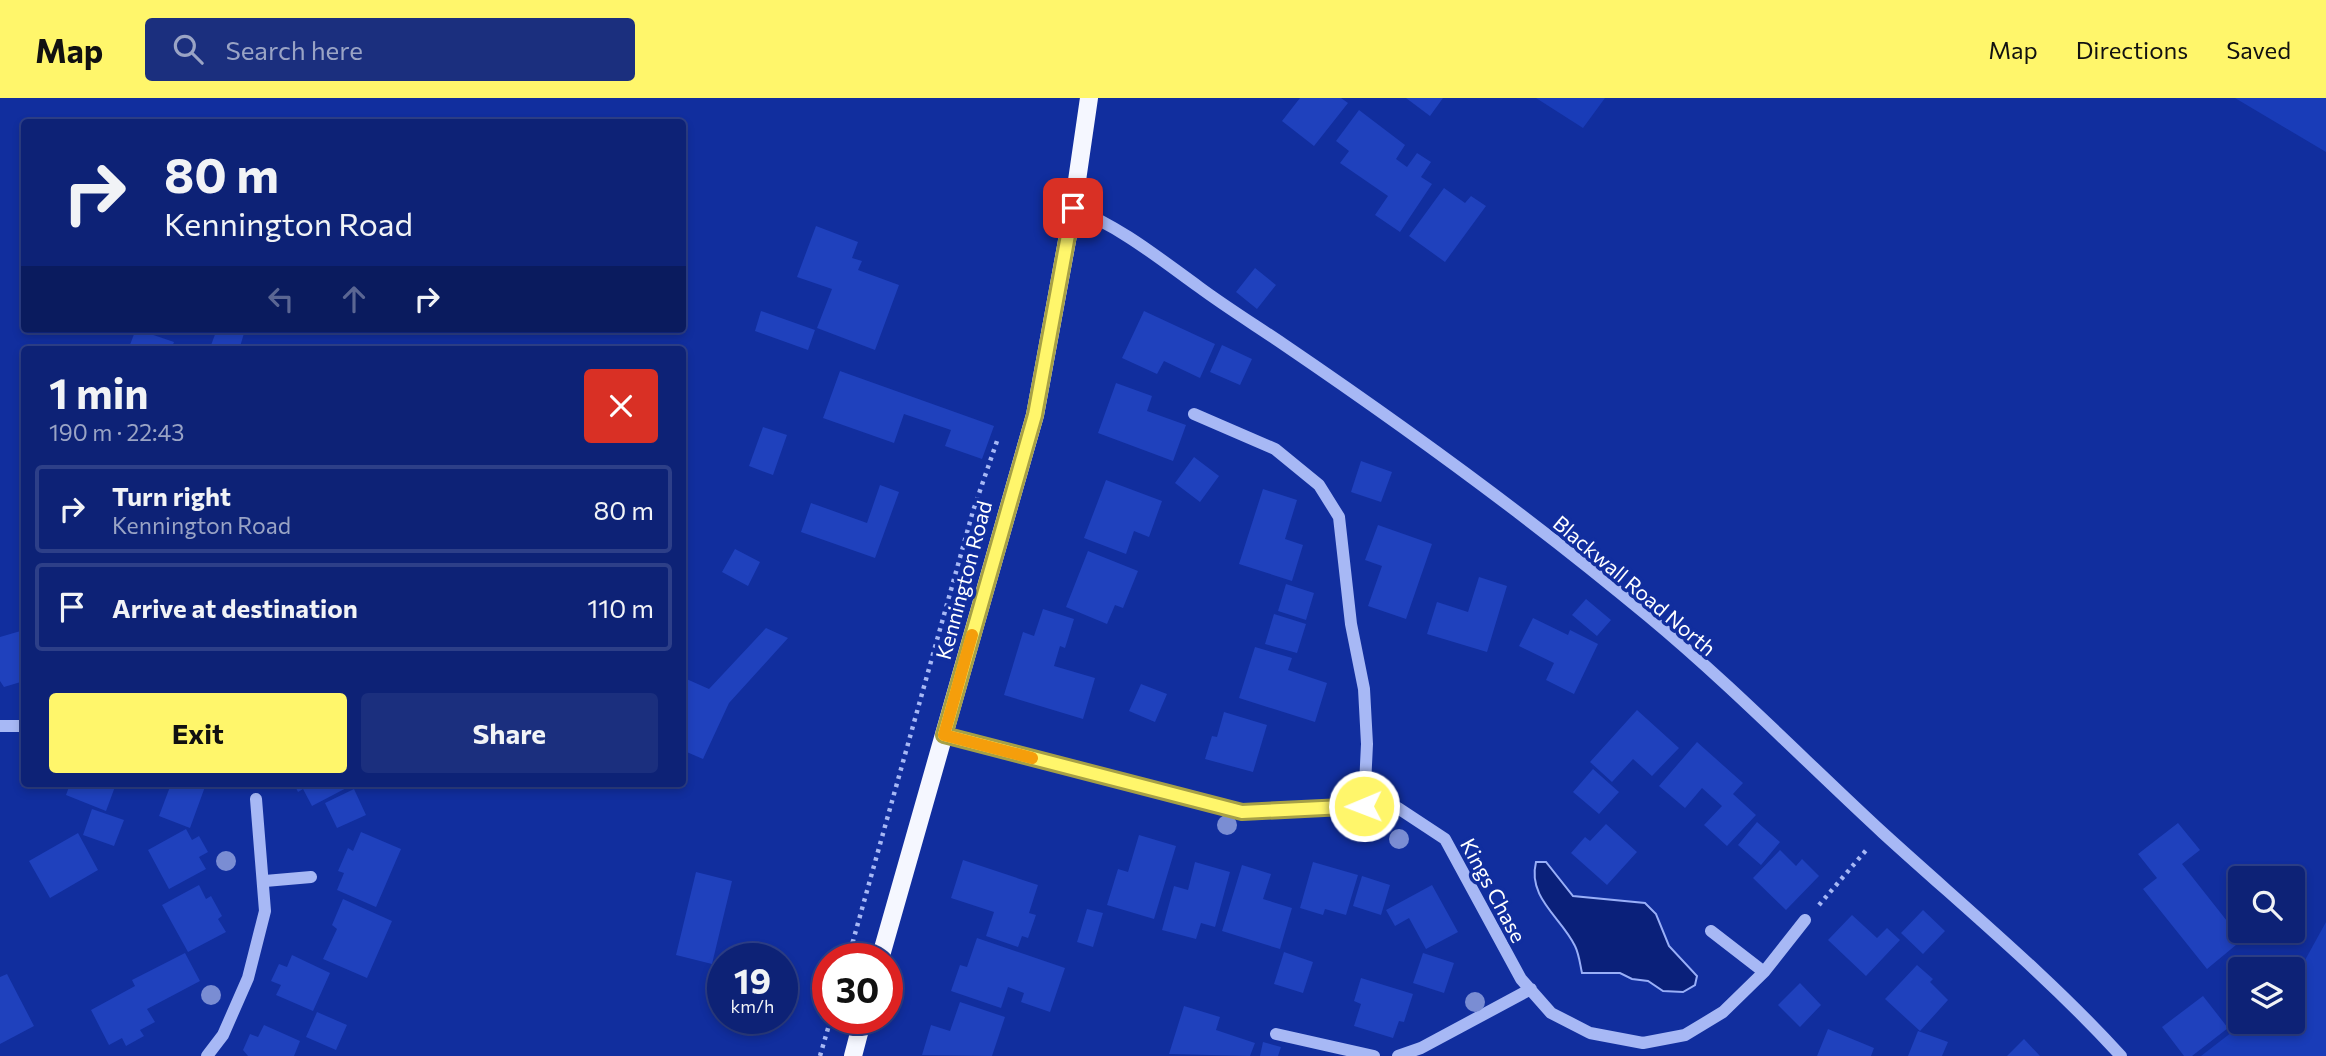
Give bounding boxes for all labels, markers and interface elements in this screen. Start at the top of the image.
search box [145,18,635,81]
text: Map [35,29,103,70]
icon: search [169,30,207,68]
text: Search here [225,34,363,65]
text: Map [1988,35,2038,64]
text: Directions [2076,35,2188,64]
text: Saved [2226,35,2291,64]
text: 80 m [164,143,279,203]
icon: right [49,147,140,238]
pin [1043,178,1103,238]
icon: arrive [1054,189,1092,227]
text: Kennington Road [164,203,413,243]
icon: left [262,280,300,318]
icon: ahead [335,280,373,318]
icon: right [408,280,446,318]
text: 1 min [49,366,149,418]
button: close [584,369,658,443]
text: 190 m · 22:43 [49,418,184,446]
text: Turn right [112,480,231,511]
icon: right [53,490,91,528]
text: 80 m [594,494,654,525]
street label: Kennington Road [930,498,996,662]
street label: Blackwall Road North [1549,510,1721,660]
text: Kennington Road [112,511,291,539]
icon: arrive [53,588,91,626]
text: Arrive at destination [112,592,358,623]
text: 110 m [587,592,654,623]
button: Exit [49,693,347,773]
button: Share [361,693,658,773]
position arrow [1327,769,1401,843]
street label: Kings Chase [1456,834,1532,946]
map controls [2228,866,2305,1034]
button: search [2228,866,2305,943]
speed limit sign: 30 [812,943,903,1034]
button: layers [2228,957,2305,1034]
text: 19 [734,958,771,1001]
text: km/h [731,995,774,1017]

